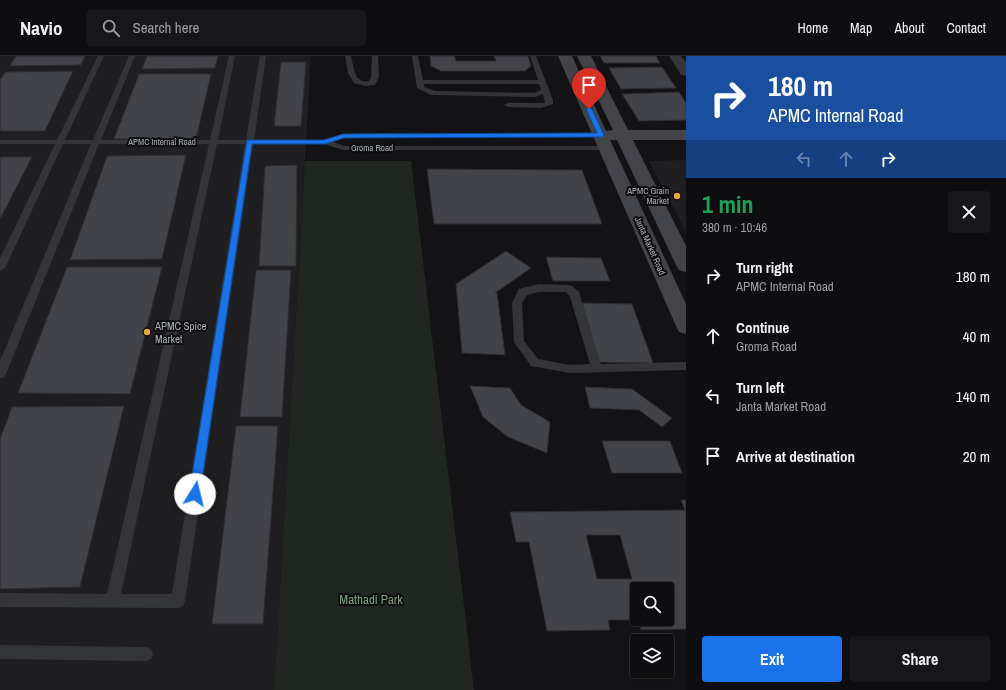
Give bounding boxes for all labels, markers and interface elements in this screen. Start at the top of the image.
search box [86,10,366,46]
text: Navio [20,15,62,41]
icon: search [100,17,122,39]
text: Search here [132,17,199,38]
text: Home [797,19,828,37]
text: Map [850,19,872,37]
text: About [894,19,924,37]
text: Contact [946,19,986,37]
text: 180 m [768,67,833,105]
pin [572,68,606,109]
icon: right [702,72,754,124]
icon: arrive [578,74,600,96]
text: APMC Internal Road [768,103,903,128]
street label: APMC Internal Road [127,136,196,148]
street label: Groma Road [351,142,393,154]
icon: left [793,148,815,170]
icon: ahead [835,148,857,170]
icon: right [877,148,899,170]
place label: APMC Grain Market [626,185,669,207]
text: 1 min [702,188,753,220]
marker: APMC Grain Market [672,191,682,201]
button: close [948,191,990,233]
street label: Janta Market Road [632,215,668,277]
text: 380 m · 10:46 [702,219,767,236]
text: Turn right [736,257,793,278]
icon: right [702,265,724,287]
text: 180 m [956,266,990,287]
text: APMC Internal Road [736,278,834,295]
text: Continue [736,317,789,338]
place label: APMC Spice Market [154,319,207,346]
icon: ahead [702,325,724,347]
text: 40 m [963,326,990,347]
marker: APMC Spice Market [142,327,152,337]
text: Groma Road [736,338,797,355]
text: Turn left [736,377,784,398]
icon: left [702,385,724,407]
text: 140 m [956,386,990,407]
text: Janta Market Road [736,398,826,415]
icon: arrive [702,445,724,467]
text: Arrive at destination [736,446,855,467]
text: 20 m [963,446,990,467]
position arrow [174,473,216,515]
map controls [630,582,674,678]
button: search [630,582,674,626]
park label: Mathadi Park [339,591,403,608]
button: layers [630,634,674,678]
button: Exit [702,636,842,682]
button: Share [850,636,990,682]

